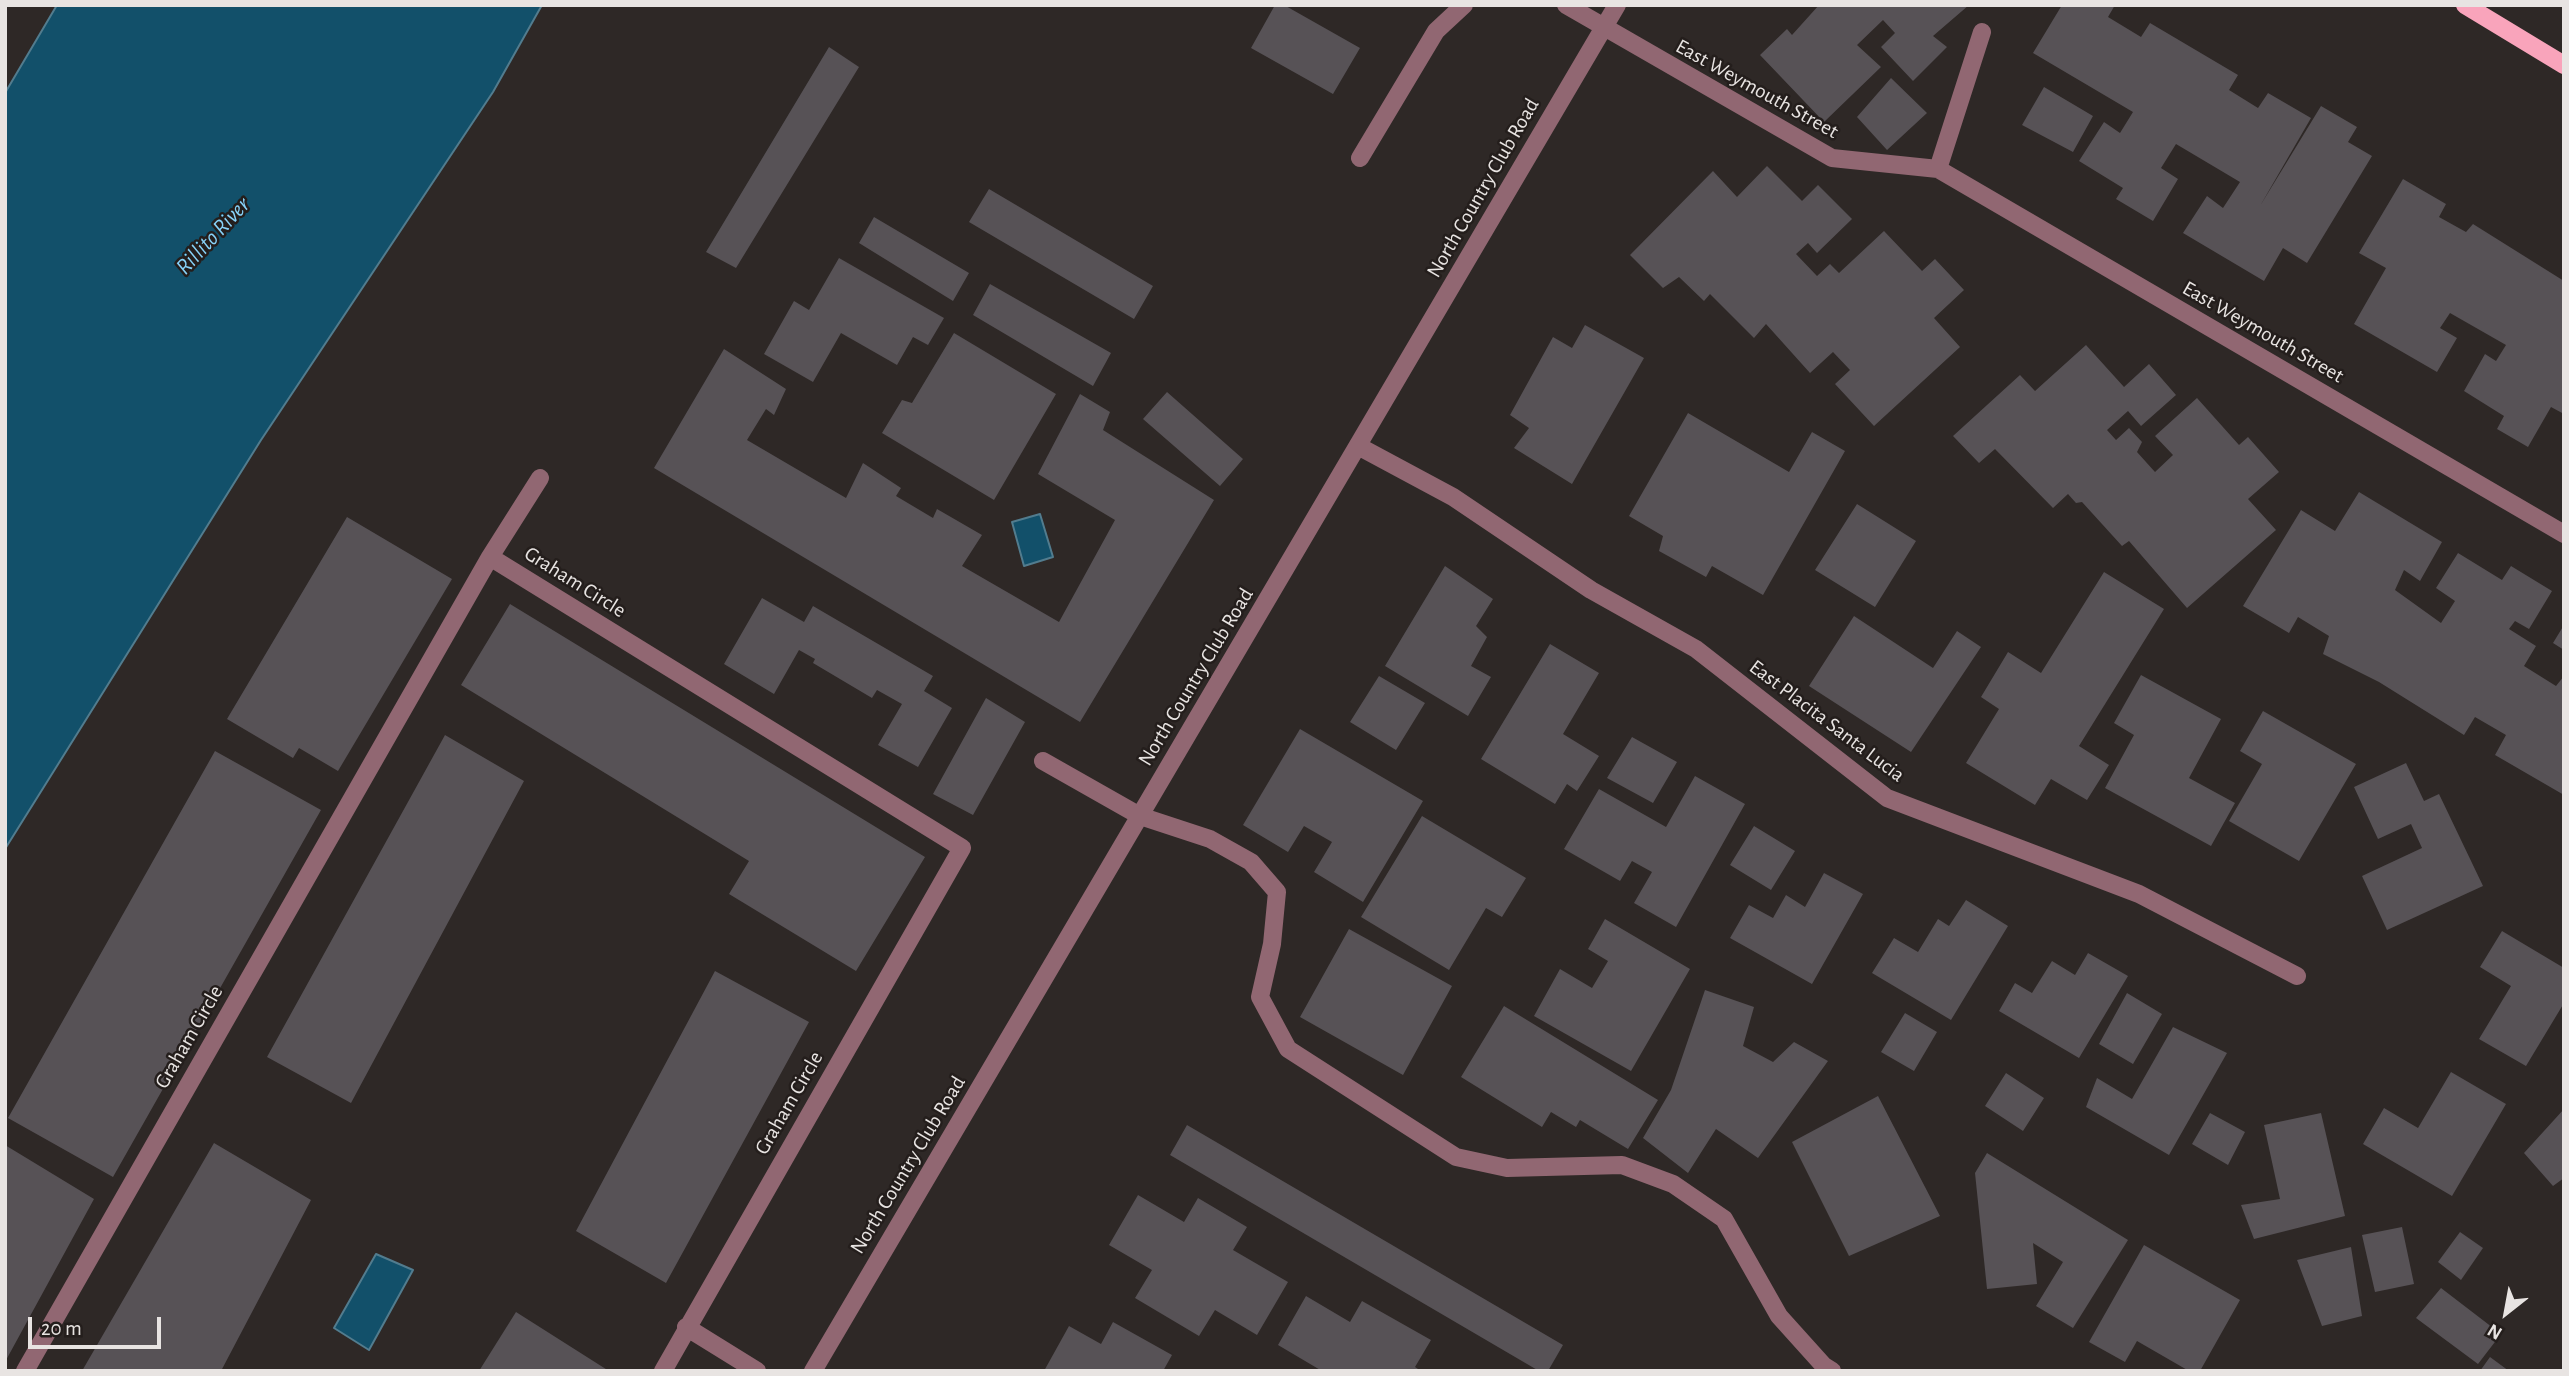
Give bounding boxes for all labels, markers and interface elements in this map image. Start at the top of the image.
street label: East Weymouth Street [1671,34,1843,144]
street label: North Country Club Road [1421,94,1545,282]
water label: Rillito River [170,191,256,281]
street label: East Weymouth Street [2178,276,2348,388]
street label: Graham Circle [520,541,630,623]
street label: North Country Club Road [1133,583,1259,771]
street label: East Placita Santa Lucia [1744,654,1910,788]
street label: Graham Circle [149,981,229,1093]
street label: Graham Circle [749,1047,829,1159]
street label: North Country Club Road [845,1071,971,1259]
north arrow [2471,1278,2541,1348]
scale bar [32,1302,164,1346]
text: 20 m [41,1318,82,1339]
text: N [2484,1320,2505,1343]

